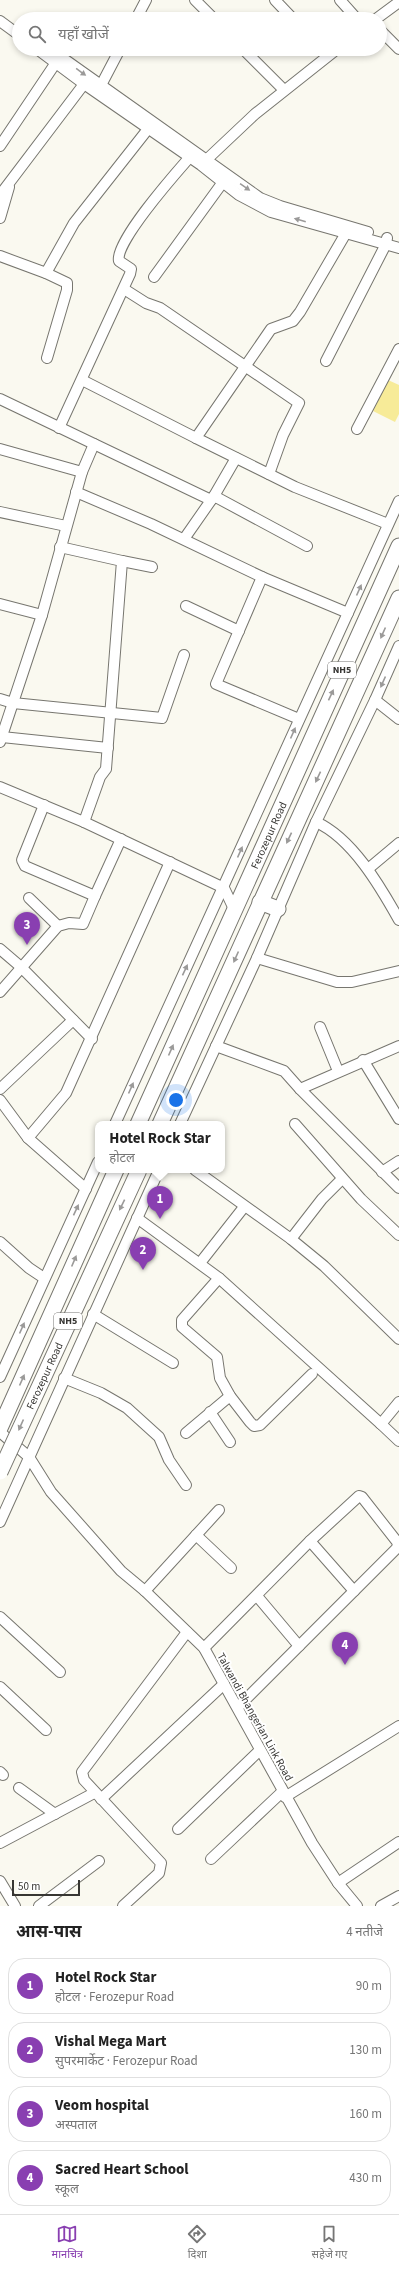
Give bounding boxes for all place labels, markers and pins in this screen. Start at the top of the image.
pin: 3 [14,912,40,945]
pin: 1 [147,1186,173,1219]
pin: 2 [130,1237,156,1270]
pin: 4 [332,1632,358,1665]

